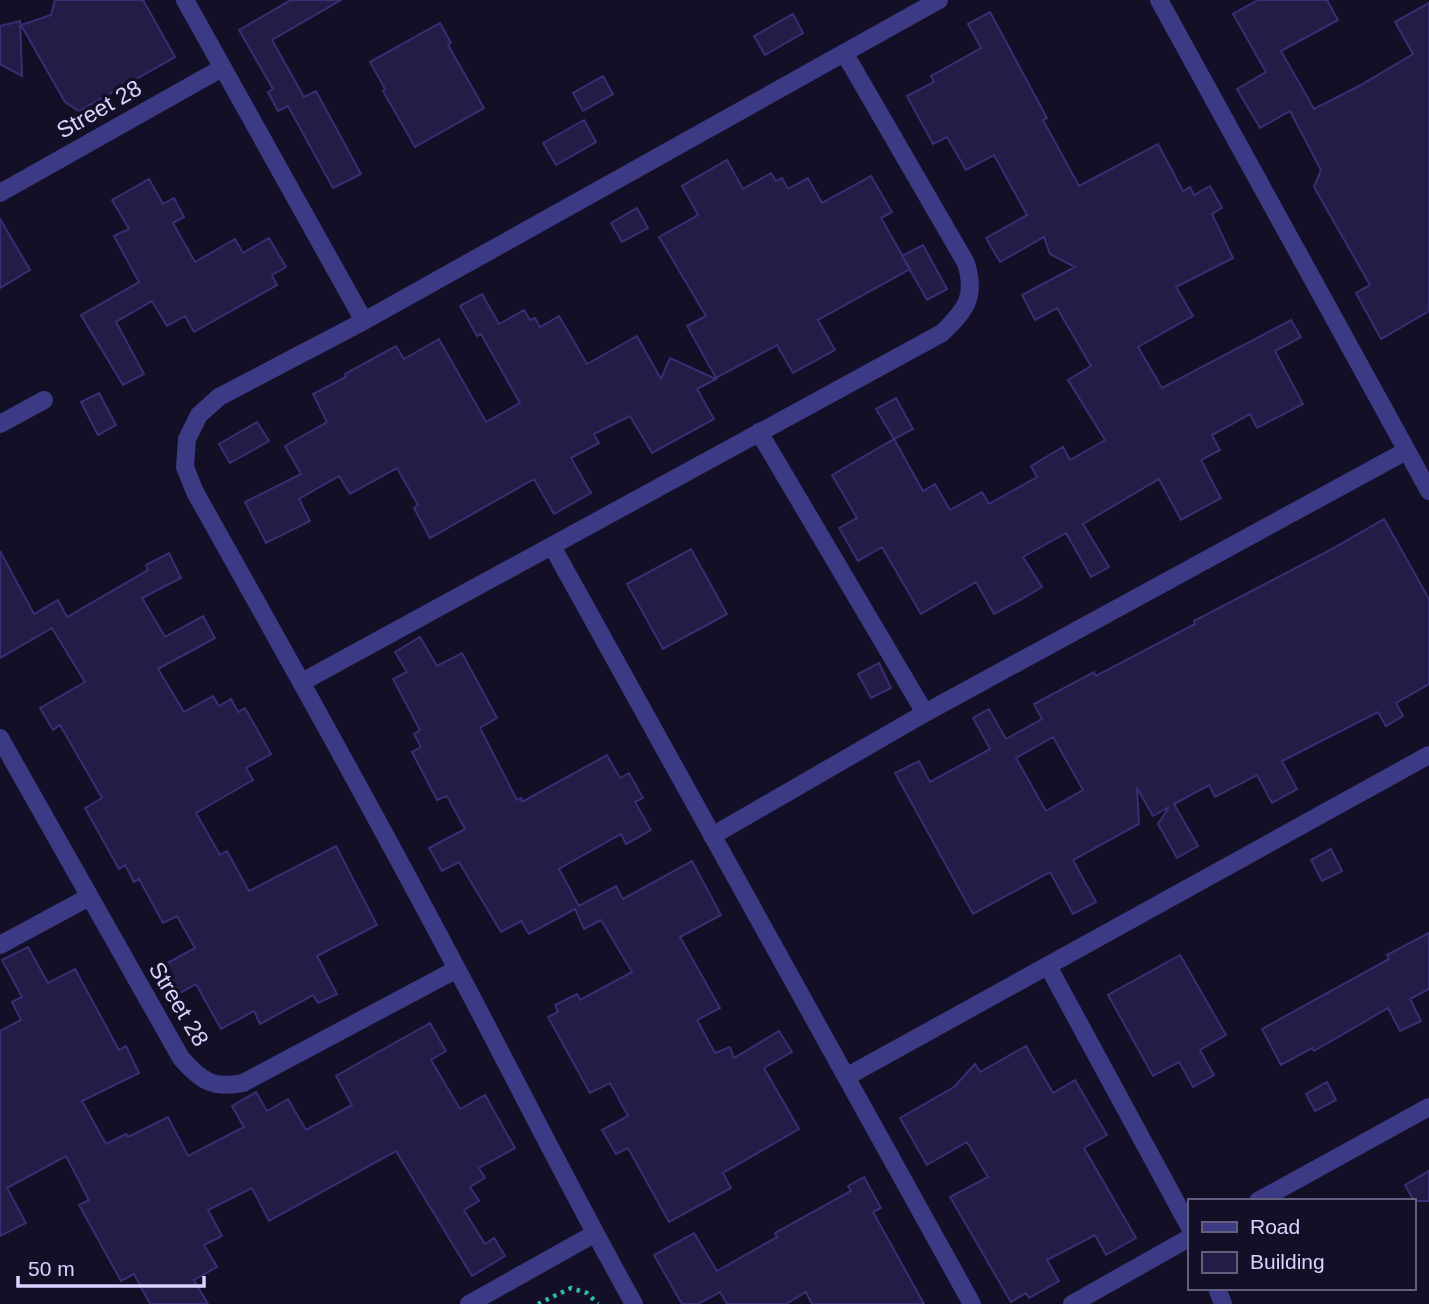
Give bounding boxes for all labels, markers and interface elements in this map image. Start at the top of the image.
street label: Street 28 [52,74,146,144]
street label: Street 28 [144,957,214,1051]
legend [1188,1199,1415,1290]
text: Road [1250,1215,1300,1238]
scale bar [18,1244,203,1288]
text: Building [1250,1250,1325,1273]
text: 50 m [28,1257,75,1280]

